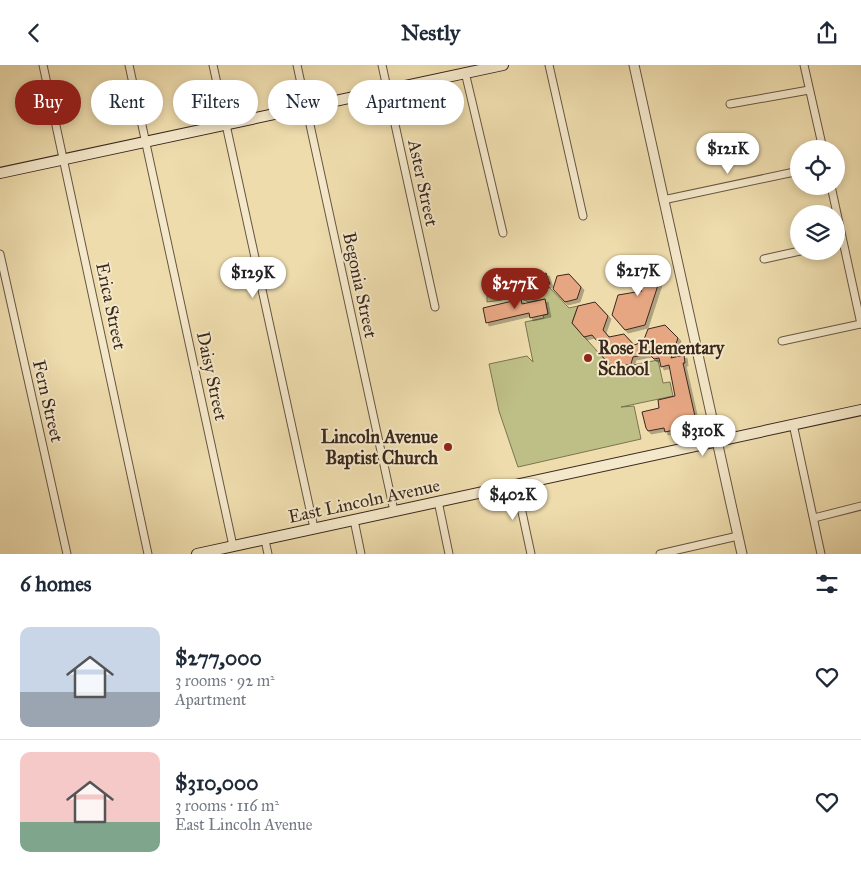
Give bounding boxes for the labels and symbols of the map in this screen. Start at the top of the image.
pin: $121K [693,133,763,175]
street label: Aster Street [403,137,443,229]
street label: Begonia Street [337,230,382,341]
pin: $217K [603,255,673,297]
pin: $129K [218,257,288,299]
street label: Erica Street [91,261,131,352]
pin: $277K [480,267,550,310]
street label: Daisy Street [192,330,232,423]
place label: Rose Elementary School [598,337,726,380]
marker: Rose Elementary School [582,352,594,364]
street label: Fern Street [28,358,68,445]
pin: $310K [668,415,738,457]
place label: Lincoln Avenue Baptist Church [321,426,439,470]
marker: Lincoln Avenue Baptist Church [442,441,454,453]
street label: East Lincoln Avenue [286,474,442,528]
pin: $402K [478,479,548,521]

